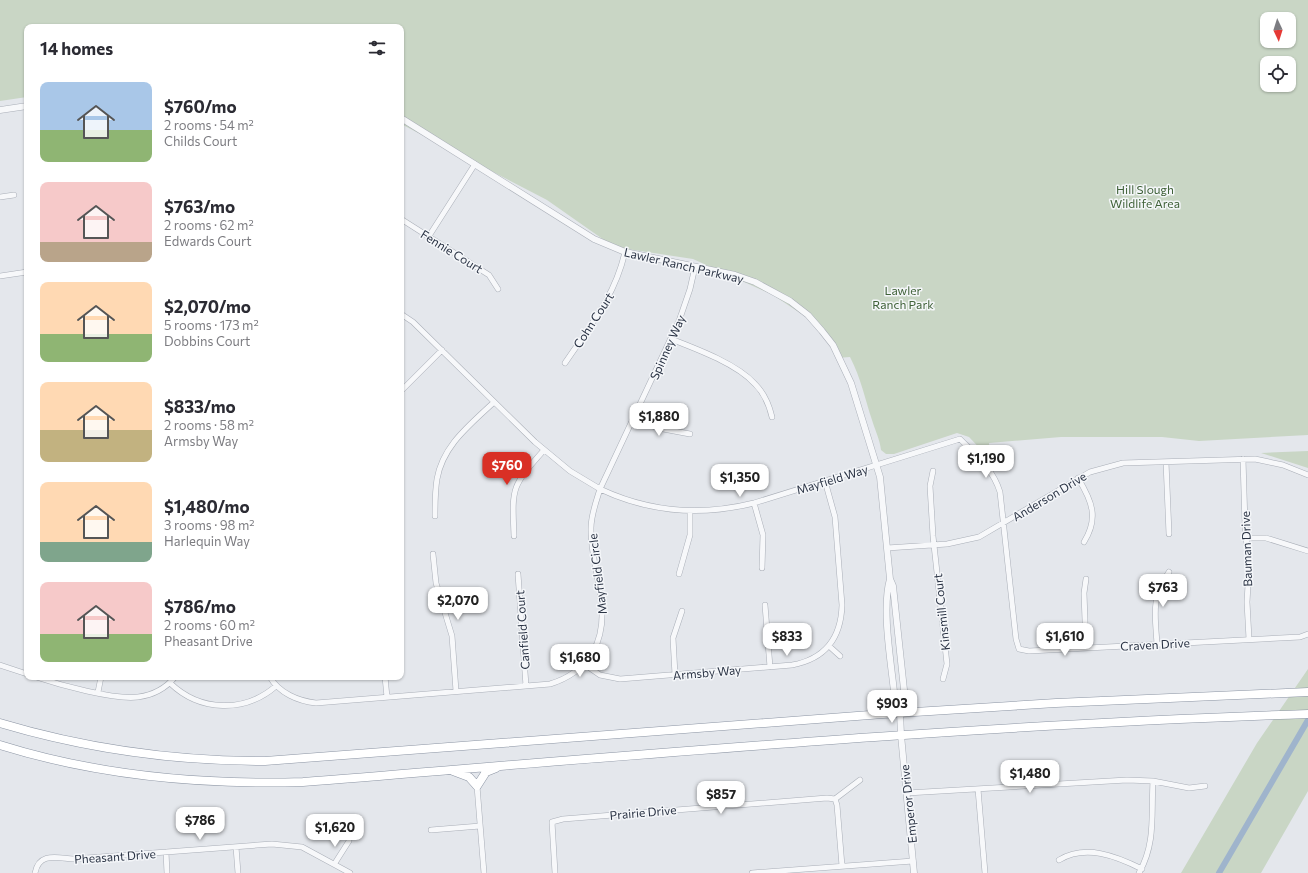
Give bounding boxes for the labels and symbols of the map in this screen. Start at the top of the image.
north arrow [1260,12,1296,48]
park label: Hill Slough Wildlife Area [1110,182,1180,210]
street label: Fennie Court [419,226,486,276]
street label: Lawler Ranch Parkway [623,244,745,286]
park label: Lawler Ranch Park [872,283,934,311]
street label: Cohn Court [570,290,616,350]
street label: Spinney Way [646,312,688,382]
pin: $1,880 [626,403,692,437]
pin: $1,190 [953,445,1019,479]
pin: $760 [483,452,531,486]
street label: Mayfield Way [795,461,869,497]
pin: $1,350 [707,464,773,498]
street label: Anderson Drive [1009,468,1089,524]
street label: Bauman Drive [1238,511,1254,587]
street label: Mayfield Circle [585,533,609,615]
street label: Kinsmill Court [930,573,952,651]
pin: $763 [1139,574,1187,608]
pin: $2,070 [425,587,491,621]
street label: Canfield Court [512,590,532,670]
pin: $833 [763,623,811,657]
pin: $1,610 [1032,623,1098,657]
street label: Craven Drive [1120,635,1190,653]
pin: $1,680 [547,644,613,678]
street label: Armsby Way [672,662,742,682]
pin: $903 [868,690,916,724]
pin: $1,480 [997,760,1063,794]
street label: Emperor Drive [897,764,919,844]
pin: $857 [697,781,745,815]
street label: Prairie Drive [609,802,677,822]
pin: $786 [176,807,224,841]
pin: $1,620 [302,814,368,848]
street label: Pheasant Drive [74,846,156,866]

